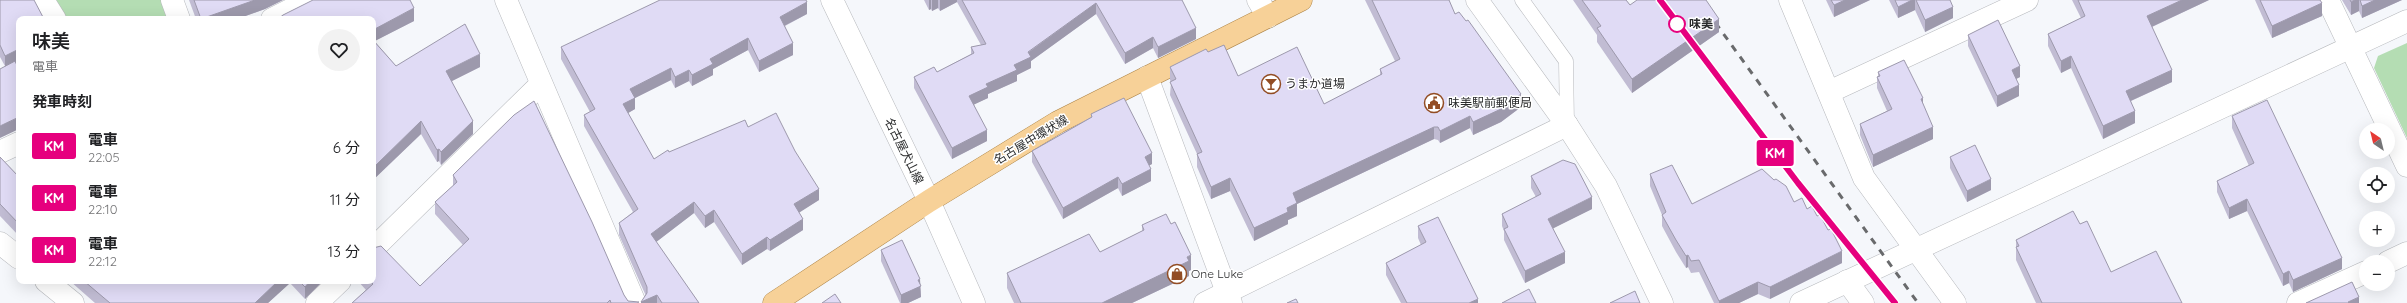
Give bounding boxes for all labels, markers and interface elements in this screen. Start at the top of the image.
marker: 味美 [1668,15,1686,33]
place label: 味美 [1689,16,1713,31]
text: 味美 [32,29,70,53]
button: heart [318,29,360,71]
text: 電車 [32,58,58,74]
bar icon: うまか道場 [1260,73,1282,95]
place label: うまか道場 [1285,76,1345,91]
text: 発車時刻 [32,92,92,111]
public building icon: 味美駅前郵便局 [1423,92,1445,114]
place label: 味美駅前郵便局 [1448,95,1532,110]
street label: 名古屋中環状線 [991,112,1071,168]
street label: 名古屋犬山線 [882,115,927,186]
north arrow [2359,123,2395,159]
map controls [2359,123,2395,291]
text: 電車 [88,130,118,149]
text: KM [44,137,64,155]
text: 6 分 [333,138,360,157]
line badge: KM [1757,140,1793,166]
text: KM [1765,144,1785,162]
text: 22:05 [88,149,120,165]
button: locate [2359,167,2395,203]
text: 電車 [88,182,118,201]
text: KM [44,189,64,207]
text: 11 分 [330,190,360,209]
text: 22:10 [88,201,117,217]
button: + [2359,211,2395,247]
text: 電車 [88,234,118,253]
text: KM [44,241,64,259]
text: 13 分 [327,242,360,261]
text: 22:12 [88,253,117,269]
button: − [2359,255,2395,291]
shop icon: One Luke [1166,263,1188,285]
place label: One Luke [1191,266,1244,281]

